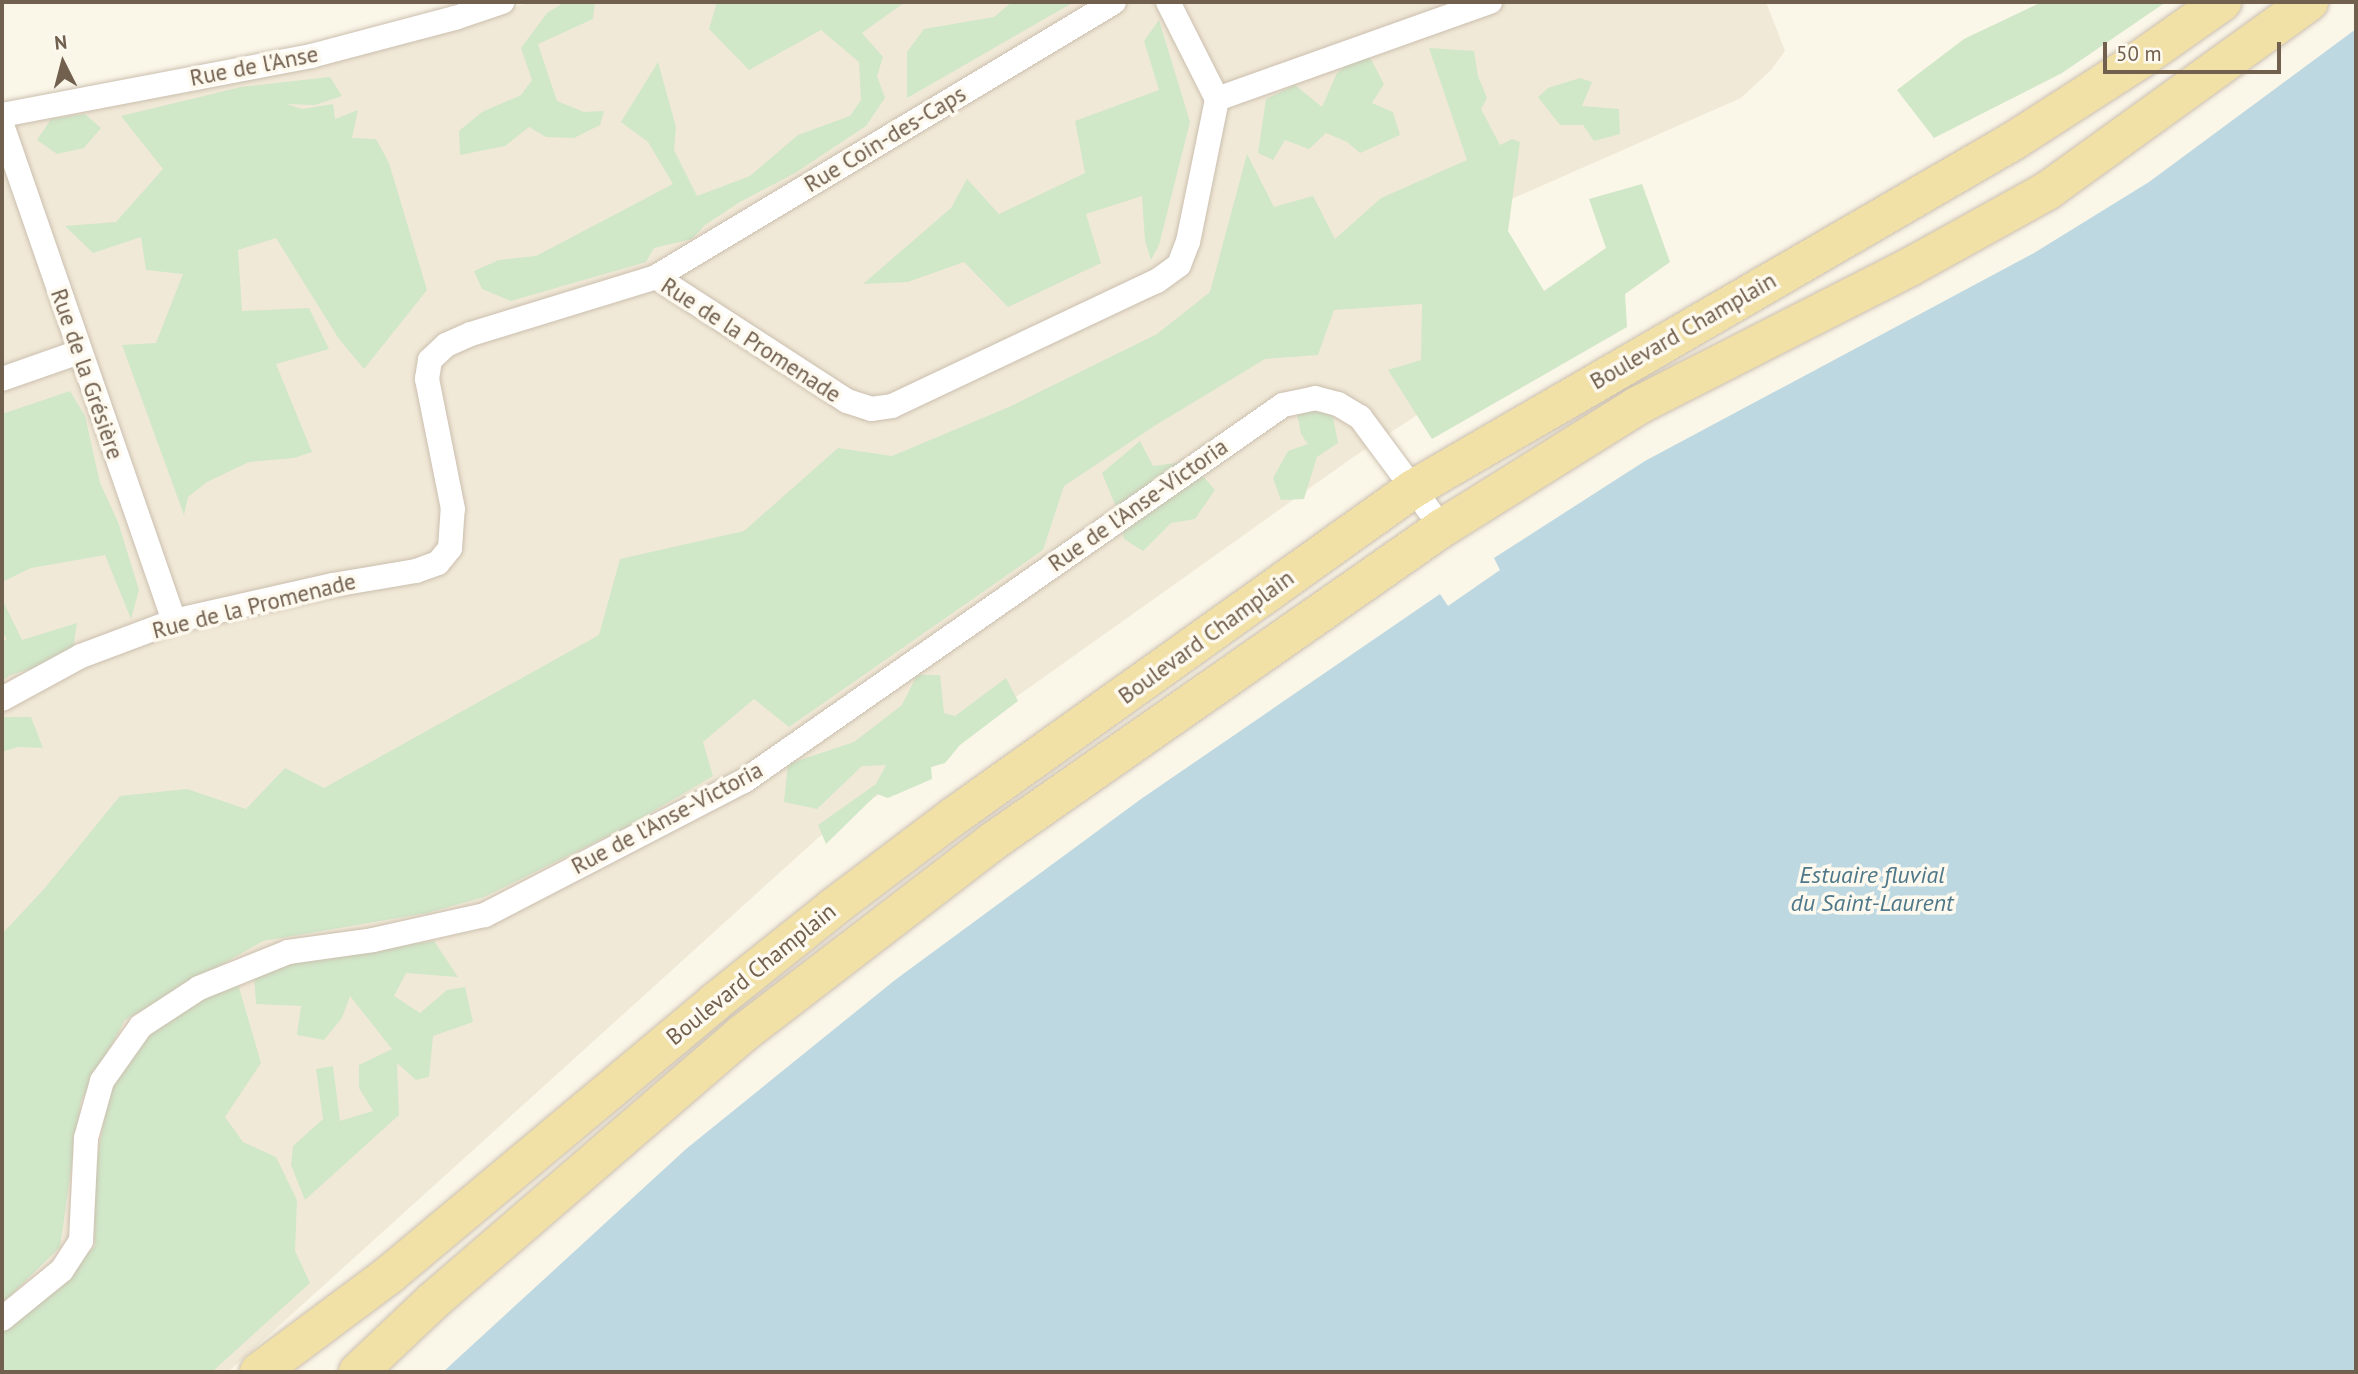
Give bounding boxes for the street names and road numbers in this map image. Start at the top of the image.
street label: Rue de l'Anse [187,40,321,92]
street label: Rue Coin-des-Caps [799,80,971,198]
street label: Boulevard Champlain [1585,267,1781,395]
street label: Rue de la Promenade [656,272,846,408]
street label: Rue de la Grésière [45,285,129,463]
street label: Rue de l'Anse-Victoria [1043,433,1233,577]
street label: Boulevard Champlain [1113,564,1299,710]
street label: Rue de la Promenade [149,567,359,645]
street label: Rue de l'Anse-Victoria [567,756,767,880]
street label: Boulevard Champlain [661,897,841,1051]

